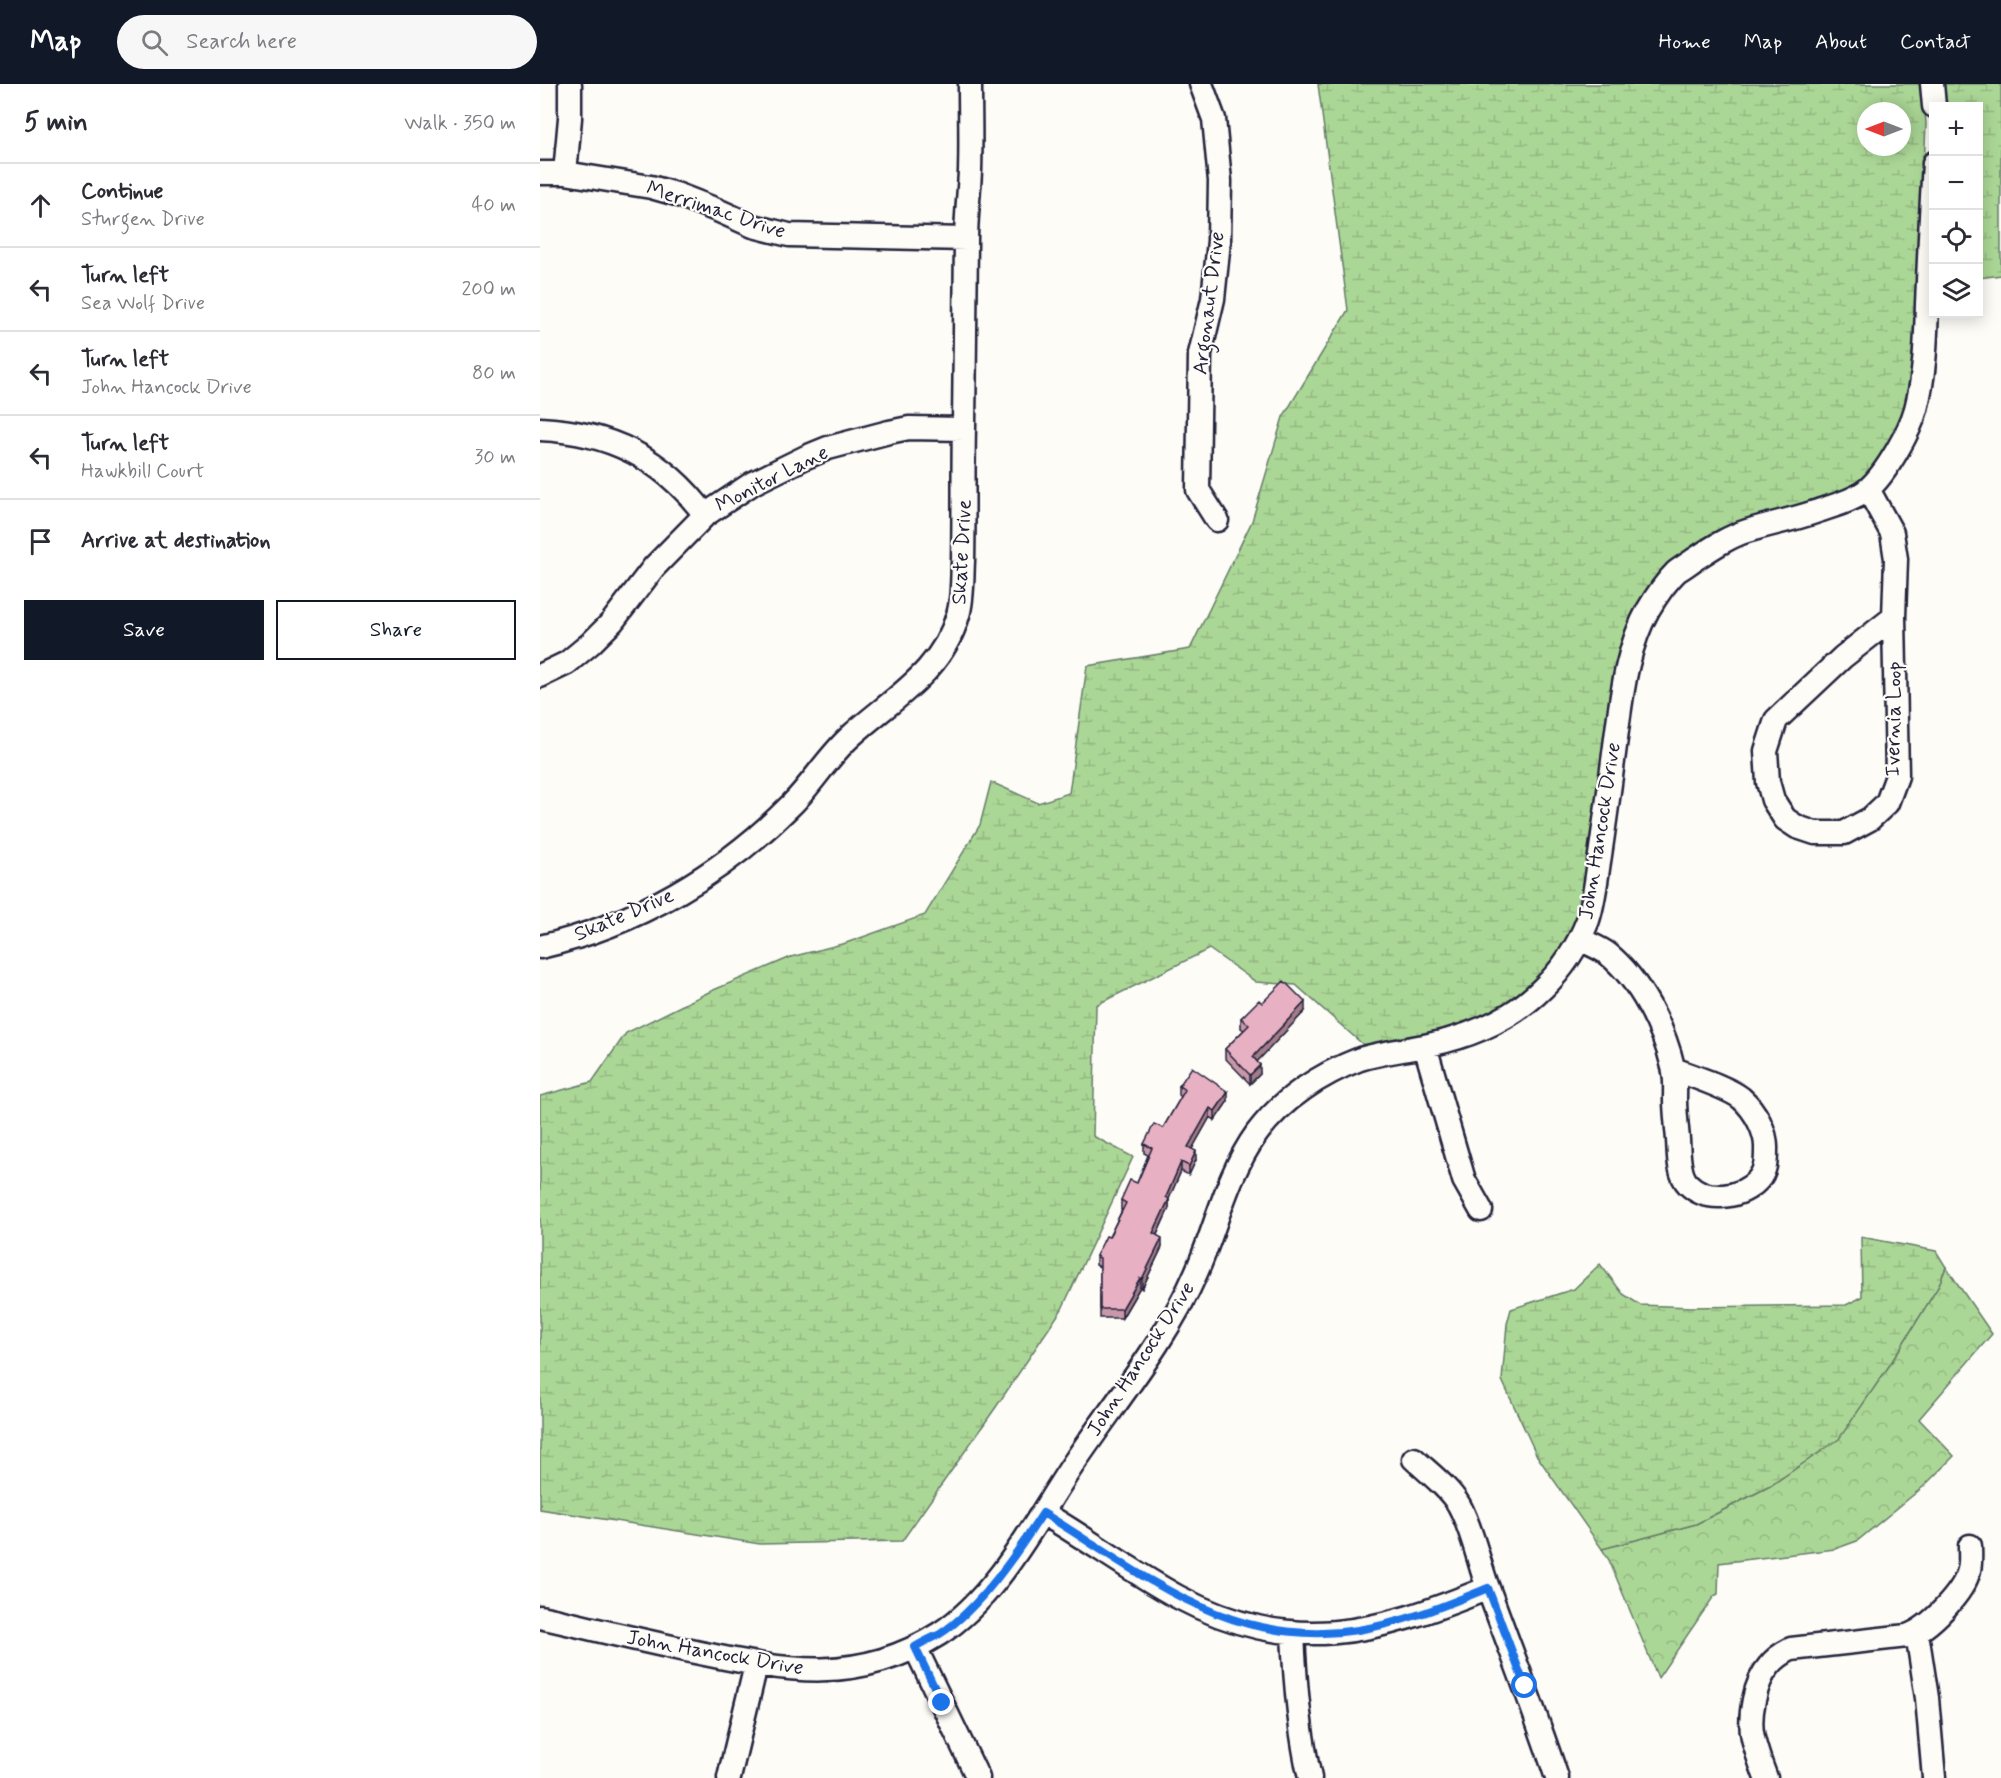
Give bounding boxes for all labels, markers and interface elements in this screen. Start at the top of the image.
search box [117,15,537,69]
text: Map [30,24,81,61]
icon: search [138,26,171,59]
text: Search here [186,28,297,56]
text: Home [1659,28,1711,56]
text: Map [1744,28,1782,56]
text: About [1815,28,1867,56]
text: Contact [1900,28,1971,56]
north arrow [1857,102,1911,156]
map controls [1929,102,1983,318]
button: + [1929,102,1983,156]
text: 5 min [24,106,88,140]
text: Walk · 350 m [404,110,516,137]
button: − [1929,156,1983,210]
street label: Merrimac Drive [643,174,789,246]
text: Continue [81,178,163,206]
icon: ahead [24,189,57,222]
text: 40 m [472,192,516,219]
text: Sturgen Drive [81,206,205,233]
button: locate [1929,210,1983,264]
street label: Argonaut Drive [1186,230,1234,376]
text: Turn left [81,262,169,290]
button: layers [1929,264,1983,318]
icon: left [24,273,57,306]
text: 200 m [461,276,516,303]
text: Sea Wolf Drive [81,290,205,317]
text: Turn left [81,346,169,374]
icon: left [24,357,57,390]
text: 80 m [472,360,516,387]
text: John Hancock Drive [81,374,252,401]
text: Turn left [81,430,169,458]
street label: Monitor Lane [711,439,833,519]
icon: left [24,441,57,474]
text: 30 m [474,444,516,471]
text: Hawkbill Court [81,458,204,485]
street label: Skate Drive [945,499,979,605]
icon: arrive [24,525,57,558]
text: Arrive at destination [81,527,271,555]
button: Save [24,600,264,660]
button: Share [276,600,516,660]
street label: Ivernia Loop [1879,661,1909,777]
street label: John Hancock Drive [1572,740,1628,922]
street label: Skate Drive [570,881,678,949]
street label: John Hancock Drive [1080,1276,1202,1442]
street label: John Hancock Drive [624,1624,806,1682]
route start [1511,1672,1537,1698]
route end [928,1689,954,1715]

